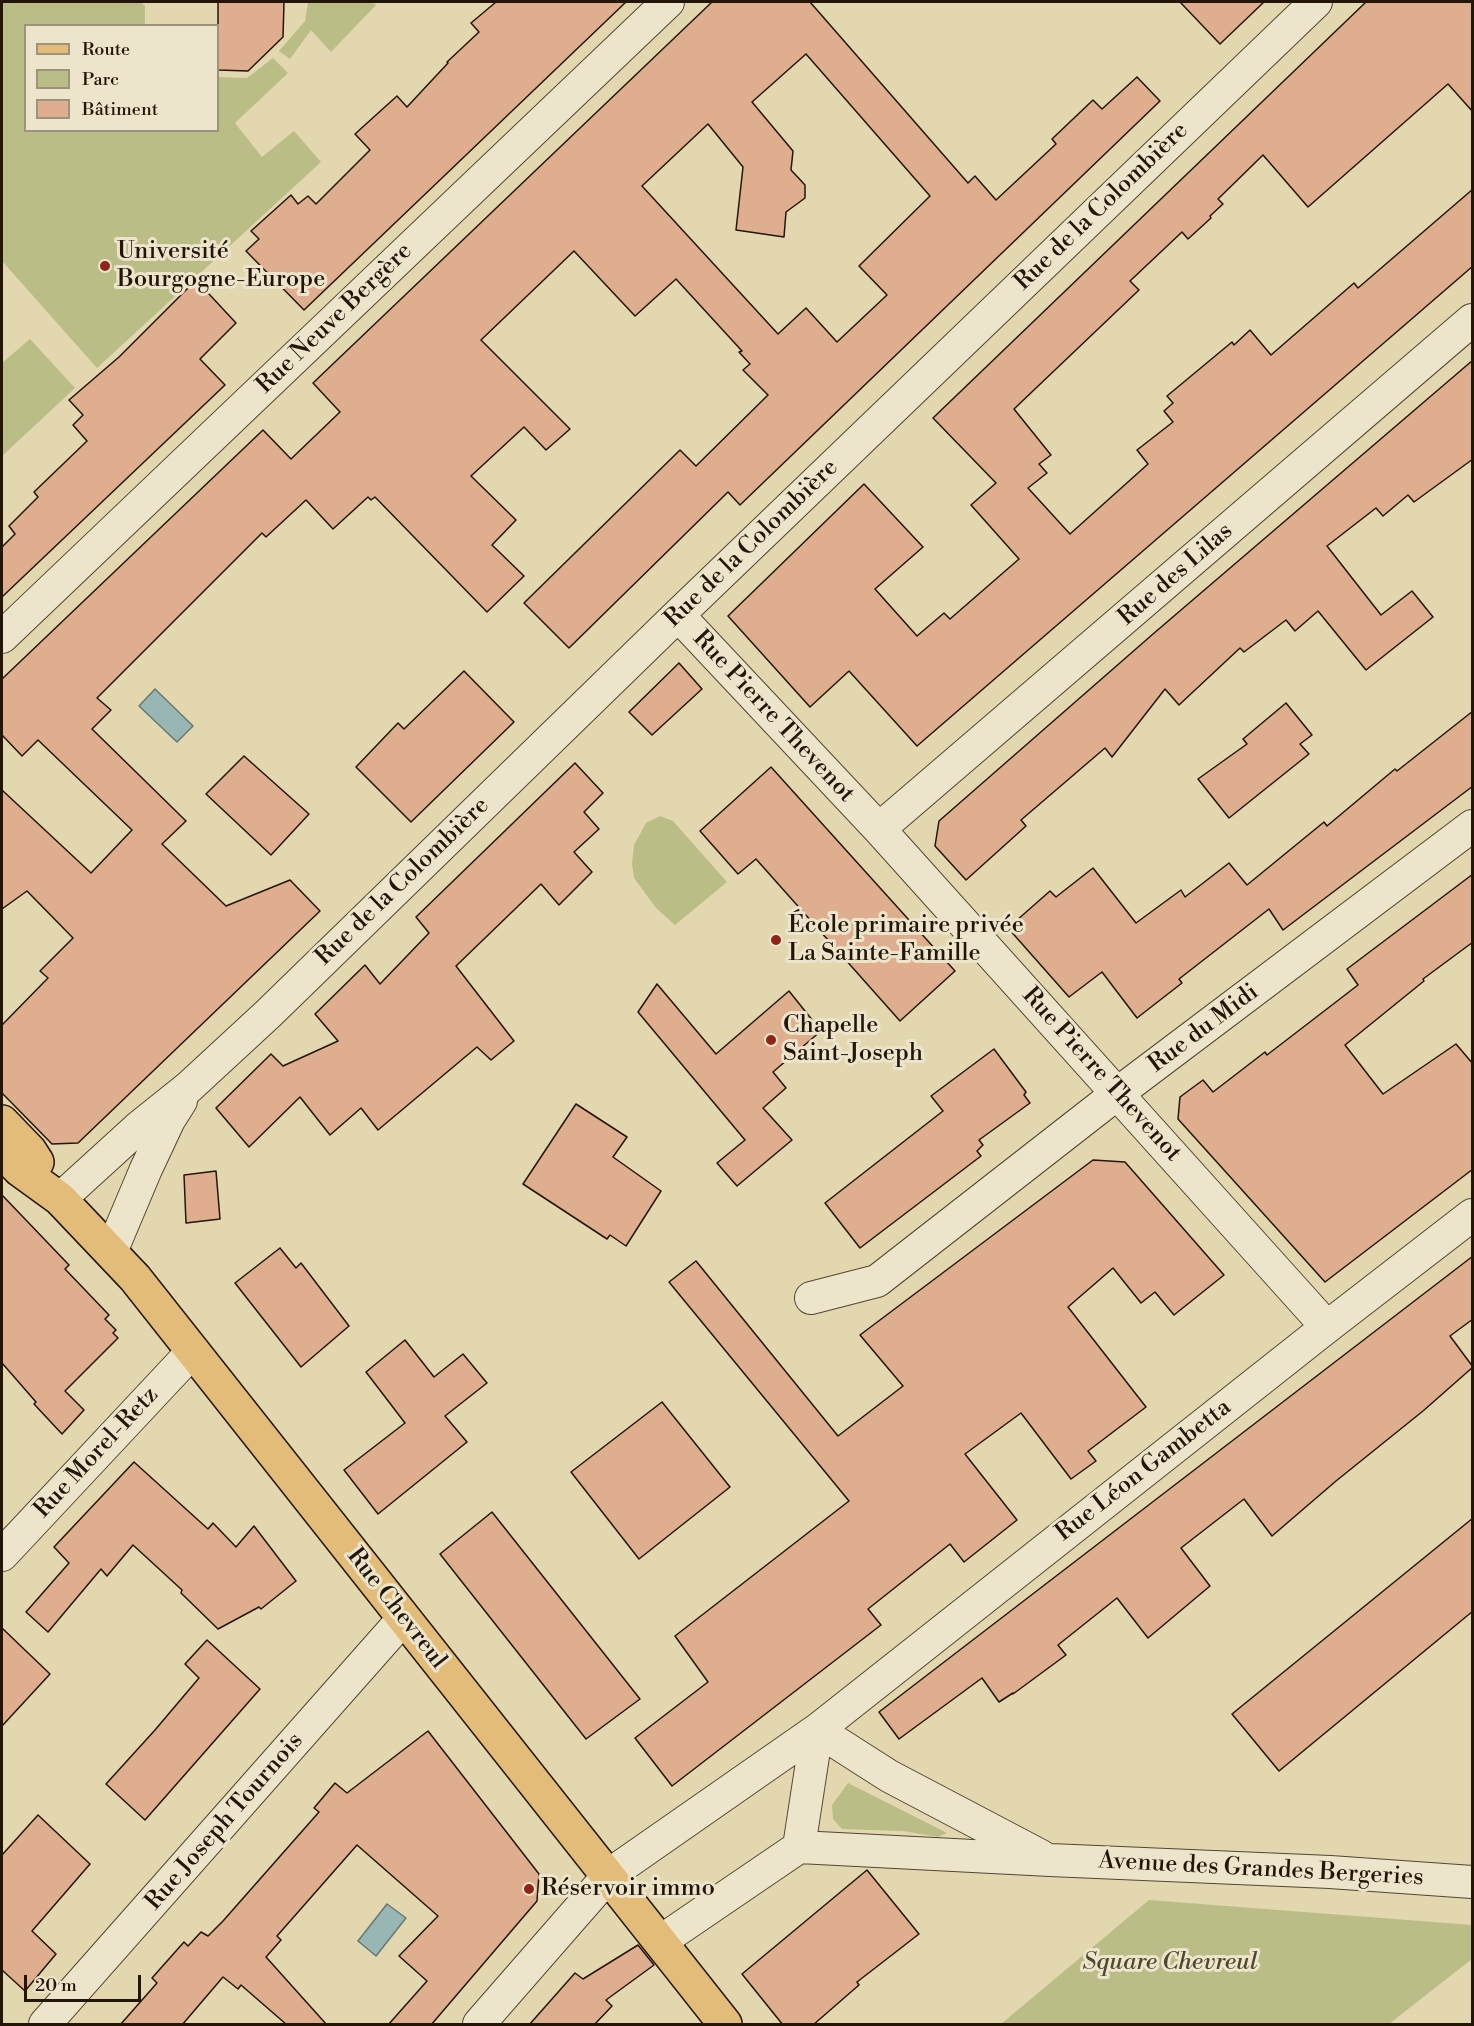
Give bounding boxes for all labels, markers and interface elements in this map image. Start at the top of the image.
legend [24,24,219,132]
text: Route [82,38,130,61]
text: Parc [82,68,119,91]
text: Bâtiment [82,98,158,121]
street label: Rue de la Colombière [1009,117,1195,297]
street label: Rue Neuve Bergère [251,237,419,401]
place label: Université Bourgogne-Europe [117,238,325,294]
marker: Université Bourgogne-Europe [98,259,112,273]
street label: Rue de la Colombière [659,454,845,634]
street label: Rue des Lilas [1113,518,1239,632]
street label: Rue Pierre Thevenot [686,625,860,809]
street label: Rue de la Colombière [310,792,496,972]
place label: École primaire privée La Sainte-Famille [788,912,1024,968]
marker: École primaire privée La Sainte-Famille [769,933,783,947]
street label: Rue du Midi [1143,978,1265,1080]
street label: Rue Pierre Thevenot [1015,982,1187,1168]
place label: Chapelle Saint-Joseph [783,1012,923,1068]
marker: Chapelle Saint-Joseph [764,1033,778,1047]
street label: Rue Morel-Retz [29,1381,165,1525]
street label: Rue Léon Gambetta [1051,1394,1237,1548]
street label: Rue Chevreul [340,1543,452,1675]
street label: Rue Joseph Tournois [140,1727,310,1917]
street label: Avenue des Grandes Bergeries [1098,1847,1424,1893]
place label: Réservoir immo [541,1875,715,1903]
marker: Réservoir immo [522,1882,536,1896]
park label: Square Chevreul [1082,1949,1258,1977]
scale bar [27,1963,144,2001]
text: 20 m [35,1974,77,1997]

